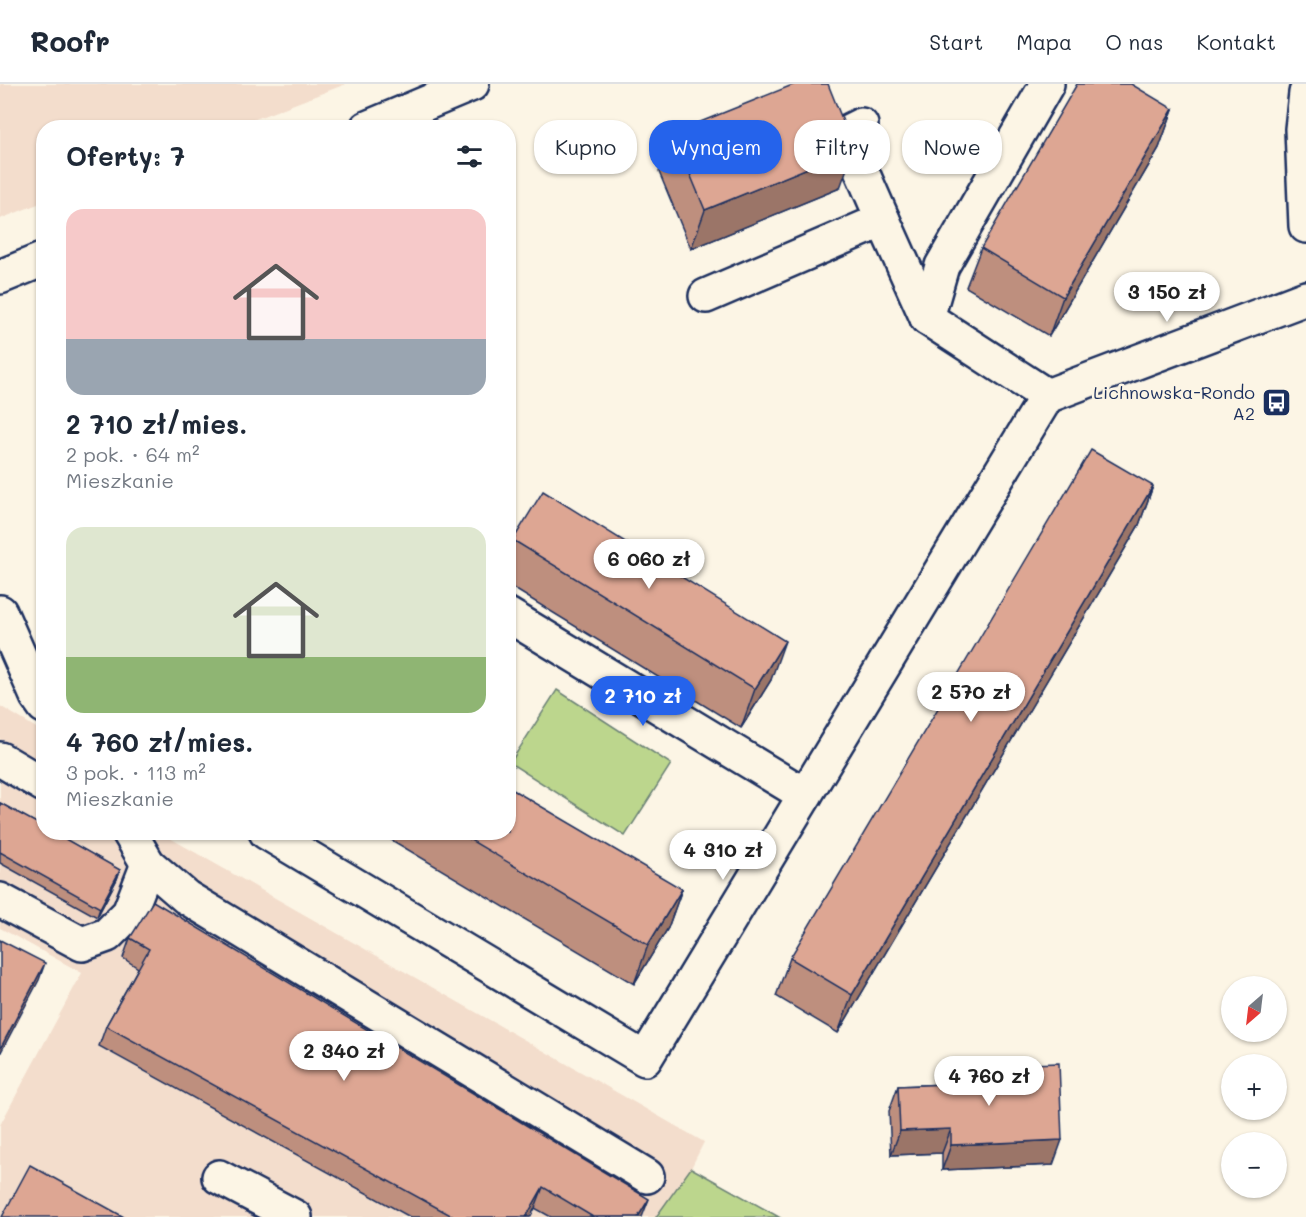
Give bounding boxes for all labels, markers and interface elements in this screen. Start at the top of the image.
text: Roofr [30,23,110,59]
text: Start [929,28,983,55]
text: Mapa [1016,28,1072,55]
text: O nas [1105,28,1163,55]
text: Kontakt [1196,28,1276,55]
chip: Kupno [534,120,637,174]
chip: Wynajem [649,120,782,174]
chip: Filtry [794,120,890,174]
chip: Nowe [902,120,1002,174]
text: Oferty: 7 [66,139,185,173]
icon: filters [453,140,486,173]
icon: home [222,248,330,356]
pin: 3 150 zł [1105,272,1229,323]
text: 3 150 zł [1128,278,1206,304]
place label: Lichnowska-Rondo A2 [1093,380,1255,425]
bus stop icon: Lichnowska-Rondo A2 [1260,387,1292,419]
text: 2 710 zł/mies. [66,407,247,441]
text: 2 pok. · 64 m² [66,441,200,467]
text: Mieszkanie [66,467,174,493]
pin: 6 060 zł [587,539,711,590]
text: 6 060 zł [608,545,690,571]
icon: home [222,566,330,674]
pin: 2 570 zł [909,672,1033,723]
pin: 2 710 zł [581,676,705,727]
text: 2 570 zł [931,678,1011,704]
text: 2 710 zł [605,682,681,708]
text: 4 760 zł/mies. [66,725,253,759]
text: 3 pok. · 113 m² [66,759,206,785]
text: Mieszkanie [66,785,174,811]
pin: 4 310 zł [661,830,785,881]
text: 4 310 zł [683,836,763,862]
north arrow [1221,976,1287,1042]
map controls [1221,976,1287,1198]
pin: 2 340 zł [282,1031,406,1082]
text: 2 340 zł [303,1037,385,1063]
button: + [1221,1054,1287,1120]
pin: 4 760 zł [927,1056,1051,1107]
text: 4 760 zł [948,1062,1030,1088]
button: − [1221,1132,1287,1198]

